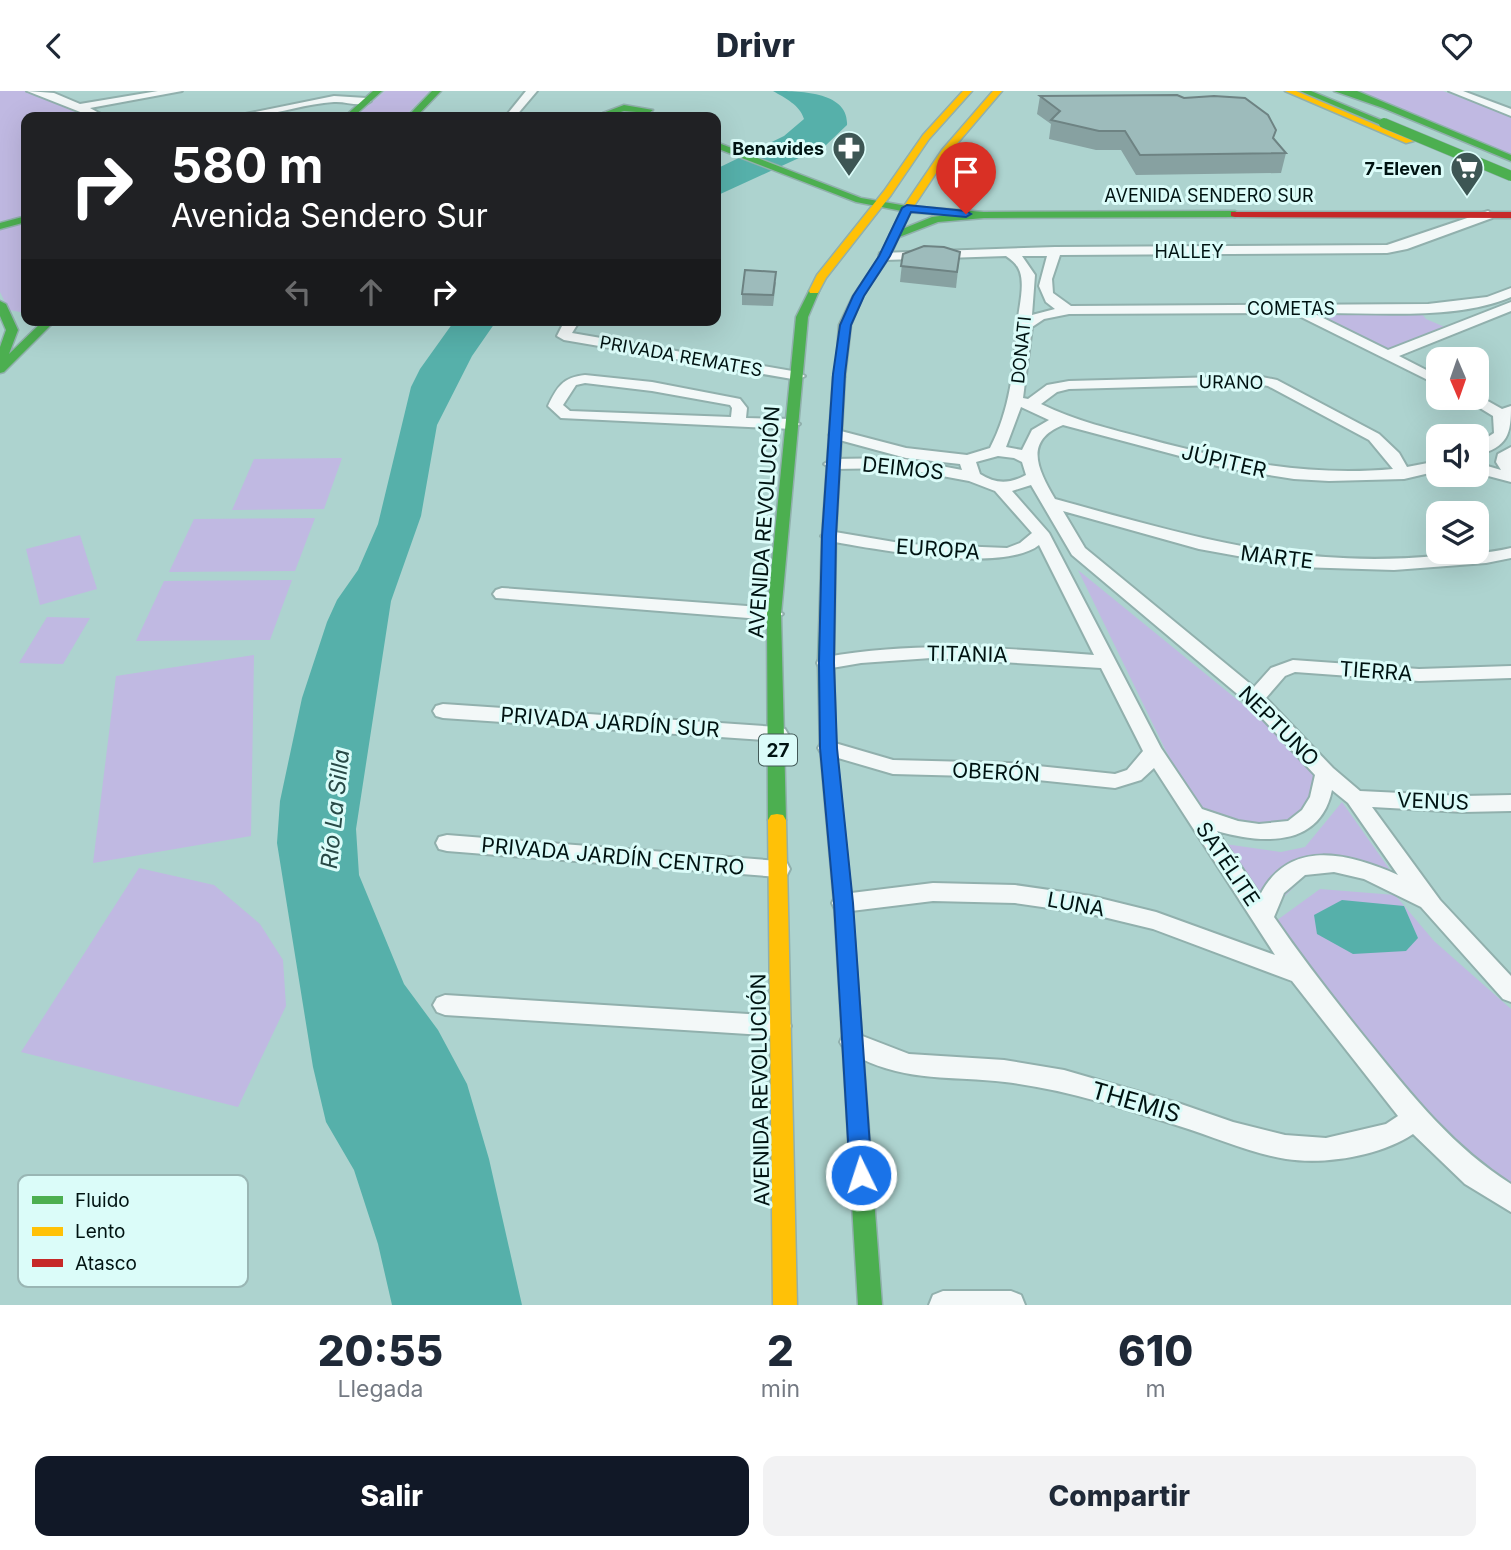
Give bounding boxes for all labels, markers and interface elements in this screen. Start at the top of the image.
text: Drivr [716,26,795,65]
icon: back [35,27,73,65]
icon: heart [1438,27,1476,65]
pharmacy icon: Benavides [830,129,868,178]
text: 580 m [171,136,324,195]
place label: Benavides [732,138,824,159]
icon: right [56,140,147,231]
pin [936,142,996,214]
supermarket icon: 7-Eleven [1448,149,1486,198]
icon: arrive [947,153,985,191]
place label: 7-Eleven [1365,158,1442,179]
street label: AVENIDA SENDERO SUR [1104,185,1314,206]
text: Avenida Sendero Sur [171,196,488,235]
street label: HALLEY [1154,241,1224,262]
icon: left [279,273,317,311]
icon: ahead [352,273,390,311]
icon: right [425,273,463,311]
street label: COMETAS [1247,298,1335,319]
street label: DONATI [1007,315,1035,385]
street label: PRIVADA REMATES [598,331,764,381]
north arrow [1426,347,1489,409]
map controls [1426,347,1489,564]
street label: URANO [1198,371,1264,393]
street label: AVENIDA REVOLUCIÓN [742,405,785,639]
button: sound [1426,424,1489,487]
street label: JÚPITER [1179,438,1269,483]
street label: DEIMOS [861,451,945,485]
button: layers [1426,501,1489,564]
street label: EUROPA [895,534,981,564]
street label: MARTE [1239,540,1315,574]
street label: TITANIA [926,641,1008,667]
street label: TIERRA [1339,656,1413,686]
street label: NEPTUNO [1234,681,1324,771]
street label: PRIVADA JARDÍN SUR [500,701,721,742]
road number: 27 [759,735,797,765]
water label: Río La Silla [315,748,355,870]
street label: OBERÓN [951,756,1041,787]
street label: VENUS [1397,787,1469,815]
street label: SATÉLITE [1191,817,1266,911]
street label: PRIVADA JARDÍN CENTRO [480,831,746,880]
street label: LUNA [1045,887,1107,921]
street label: AVENIDA REVOLUCIÓN [744,973,775,1207]
street label: THEMIS [1088,1075,1184,1129]
position arrow [824,1138,898,1212]
legend [18,1175,248,1287]
text: Fluido [75,1189,130,1212]
text: Lento [75,1220,125,1243]
text: Atasco [75,1252,137,1275]
text: 20:55 [318,1325,443,1376]
text: 2 [767,1325,794,1376]
text: 610 [1118,1325,1193,1376]
text: Llegada [337,1375,423,1403]
text: min [761,1375,800,1403]
text: m [1145,1375,1166,1403]
button: Salir [35,1456,749,1536]
button: Compartir [763,1456,1476,1536]

